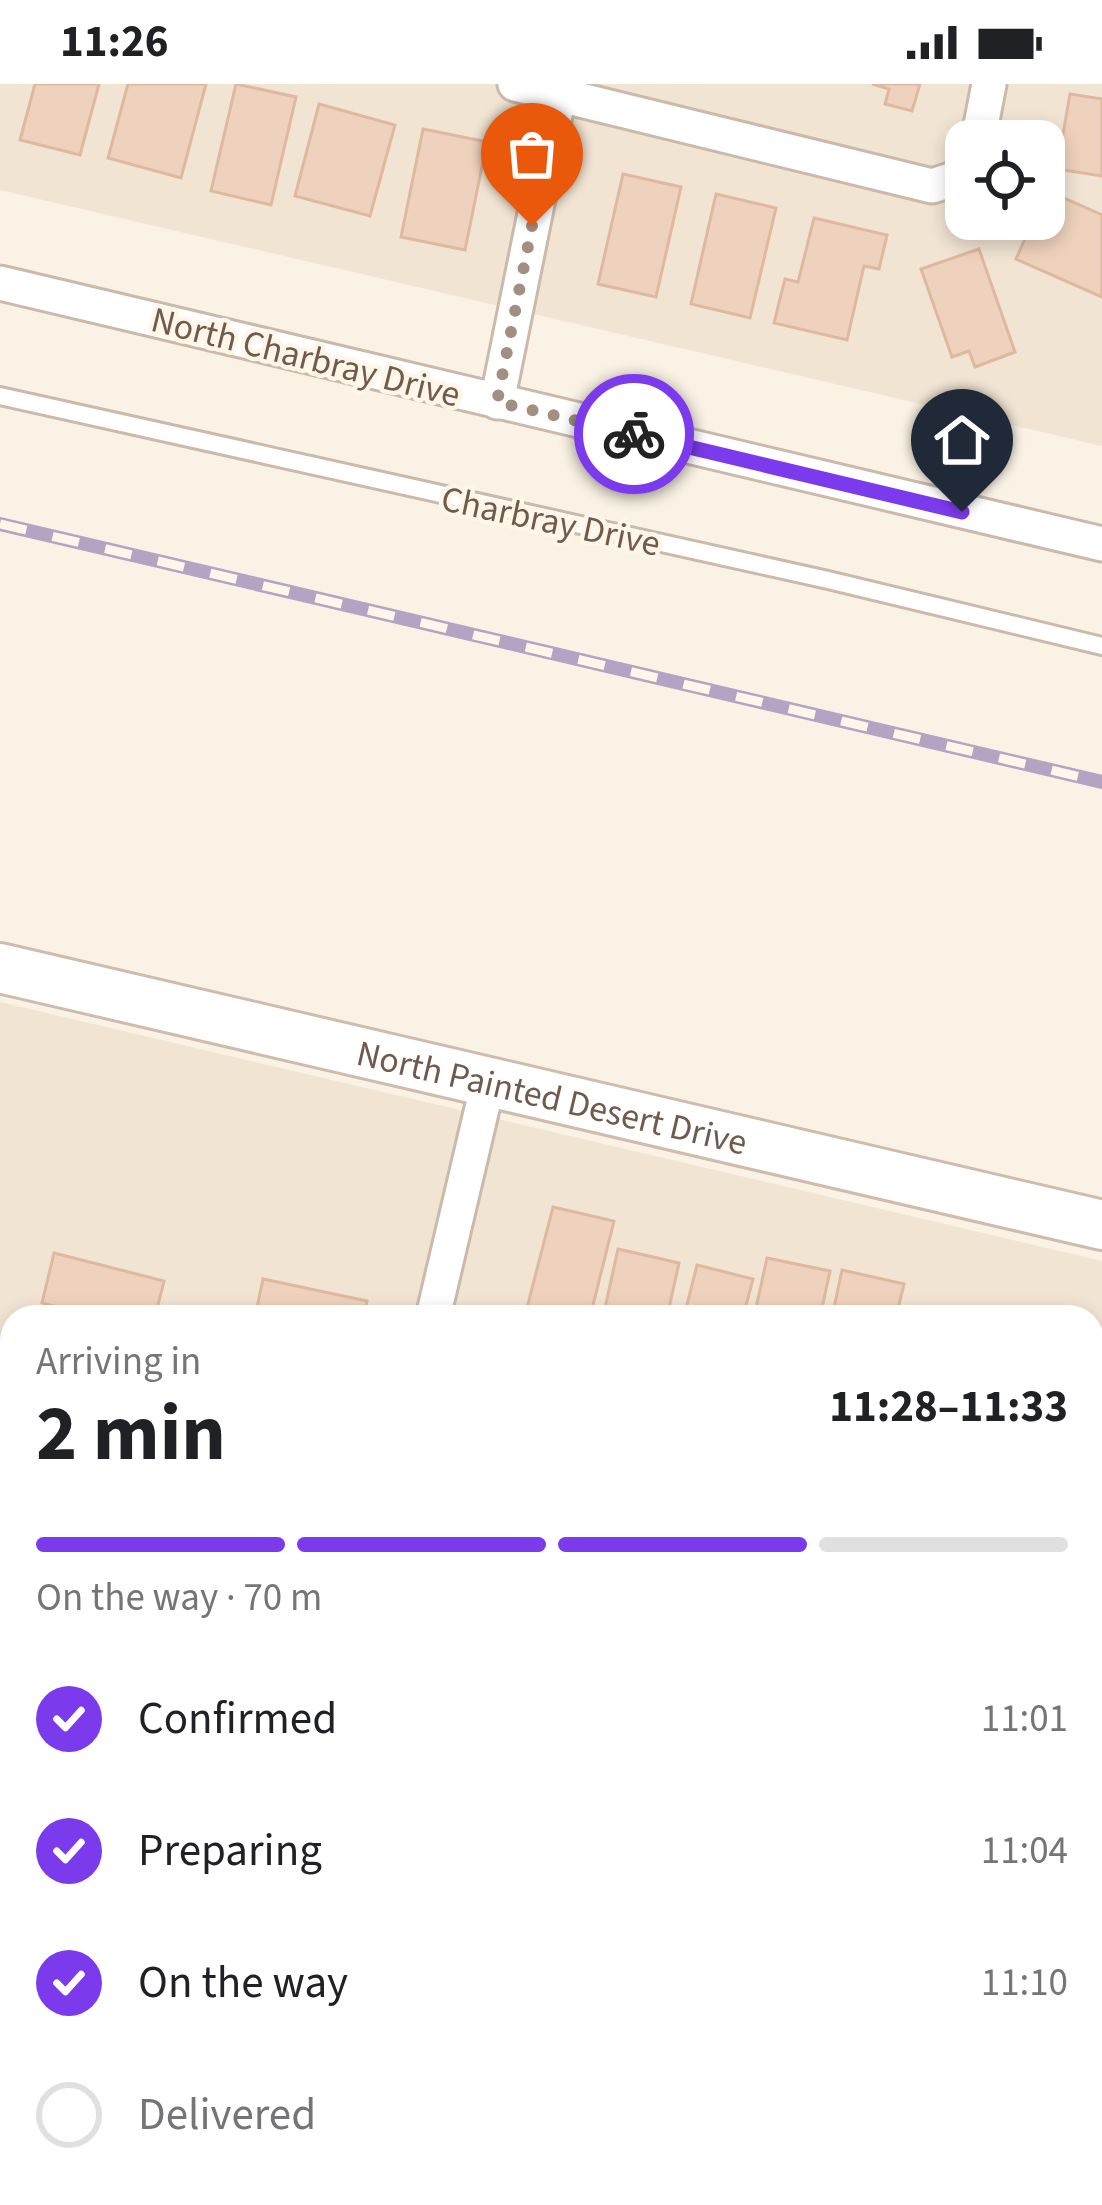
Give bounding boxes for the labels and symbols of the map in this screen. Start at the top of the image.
pin [481,103,583,226]
street label: North Charbray Drive [146,294,465,421]
courier [574,374,694,494]
pin [911,389,1013,512]
street label: Charbray Drive [437,473,665,570]
street label: North Painted Desert Drive [352,1028,752,1168]

